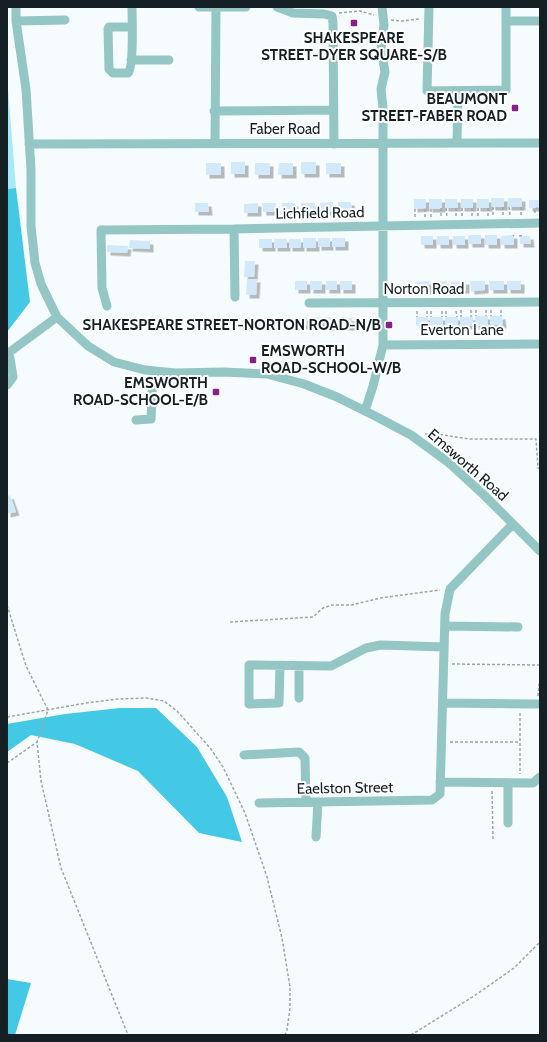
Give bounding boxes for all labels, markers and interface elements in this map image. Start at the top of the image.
marker: SHAKESPEARE STREET-DYER SQUARE-S/B [349,18,359,28]
place label: SHAKESPEARE STREET-DYER SQUARE-S/B [261,29,447,64]
place label: BEAUMONT STREET-FABER ROAD [362,90,508,125]
marker: BEAUMONT STREET-FABER ROAD [510,103,520,113]
street label: Faber Road [250,120,320,138]
street label: Lichfield Road [275,203,365,223]
street label: Norton Road [384,280,464,298]
place label: SHAKESPEARE STREET-NORTON ROAD-N/B [83,316,381,334]
marker: SHAKESPEARE STREET-NORTON ROAD-N/B [384,320,394,330]
street label: Everton Lane [420,321,504,339]
place label: EMSWORTH ROAD-SCHOOL-W/B [261,342,401,377]
marker: EMSWORTH ROAD-SCHOOL-W/B [248,355,258,365]
place label: EMSWORTH ROAD-SCHOOL-E/B [73,374,208,409]
marker: EMSWORTH ROAD-SCHOOL-E/B [211,387,221,397]
street label: Emsworth Road [424,425,512,505]
street label: Eaelston Street [297,778,393,798]

